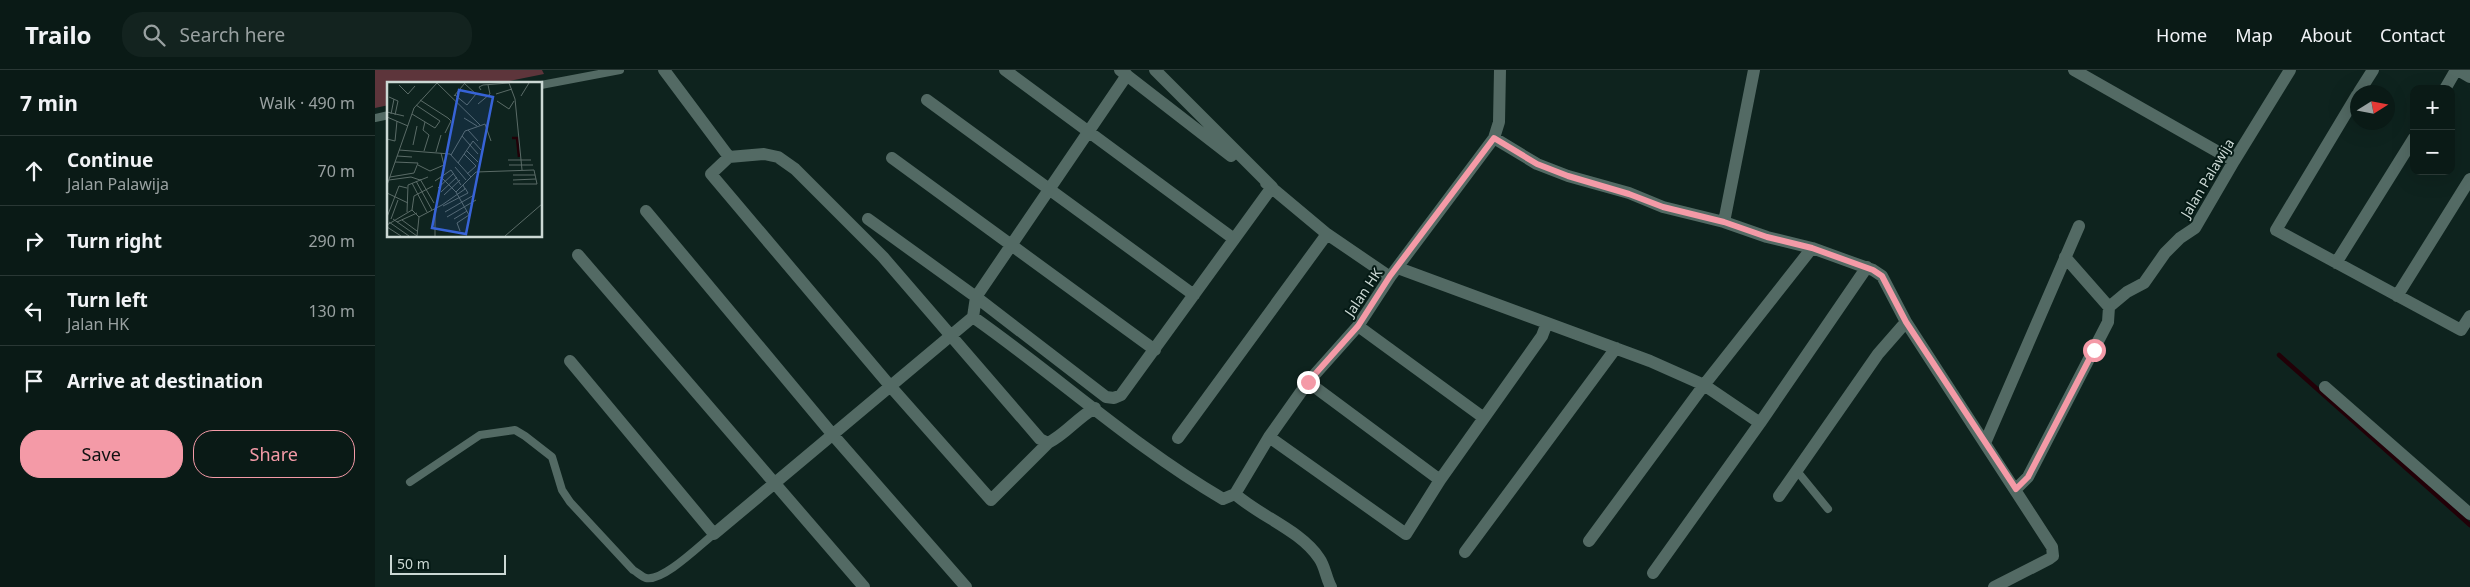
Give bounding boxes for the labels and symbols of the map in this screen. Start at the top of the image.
inset map [387,82,543,238]
north arrow [2350,85,2395,130]
street label: Jalan Palawija [2175,135,2238,223]
street label: Jalan HK [1339,264,1386,322]
route start [2083,339,2106,362]
route end [1297,371,1320,394]
scale bar [390,552,506,575]

